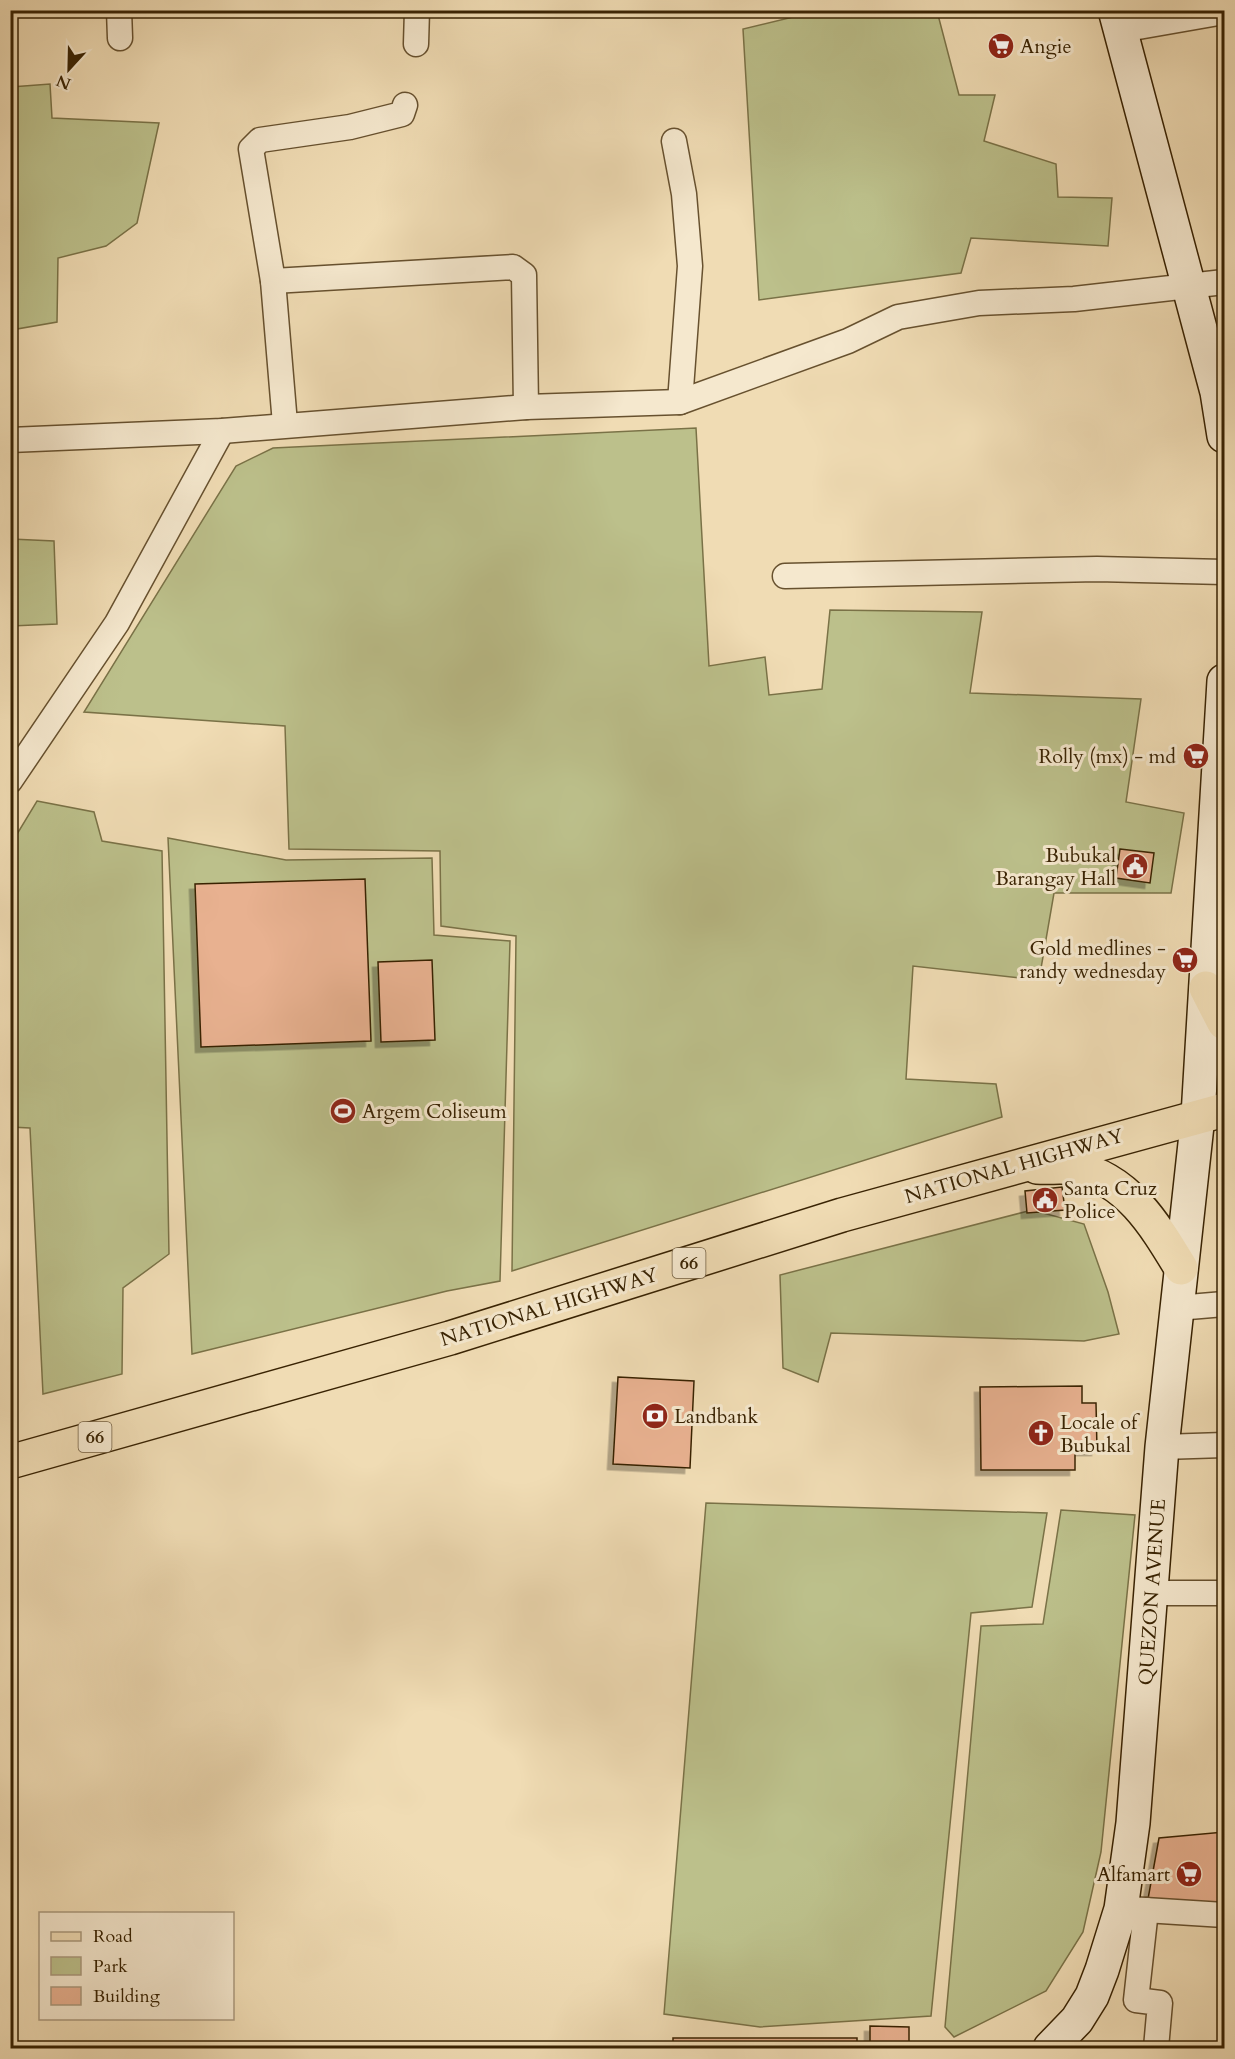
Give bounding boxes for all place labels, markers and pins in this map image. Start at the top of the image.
supermarket icon: Angie [986,31,1016,61]
place label: Angie [1020,33,1072,60]
supermarket icon: Rolly (mx) - md [1181,741,1211,771]
place label: Rolly (mx) - md [1038,743,1176,770]
place label: Bubukal Barangay Hall [995,842,1116,892]
public building icon: Bubukal Barangay Hall [1120,851,1150,881]
place label: Gold medlines - randy wednesday [1019,935,1166,985]
supermarket icon: Gold medlines - randy wednesday [1170,945,1200,975]
sports icon: Argem Coliseum [328,1096,358,1126]
place label: Argem Coliseum [362,1098,507,1125]
place label: Santa Cruz Police [1064,1175,1157,1225]
public building icon: Santa Cruz Police [1030,1185,1060,1215]
bank icon: Landbank [640,1401,670,1431]
place label: Landbank [674,1403,758,1430]
place label: Locale of Bubukal [1060,1409,1140,1459]
church icon: Locale of Bubukal [1026,1418,1056,1448]
supermarket icon: Alfamart [1174,1859,1204,1889]
place label: Alfamart [1097,1861,1171,1888]

